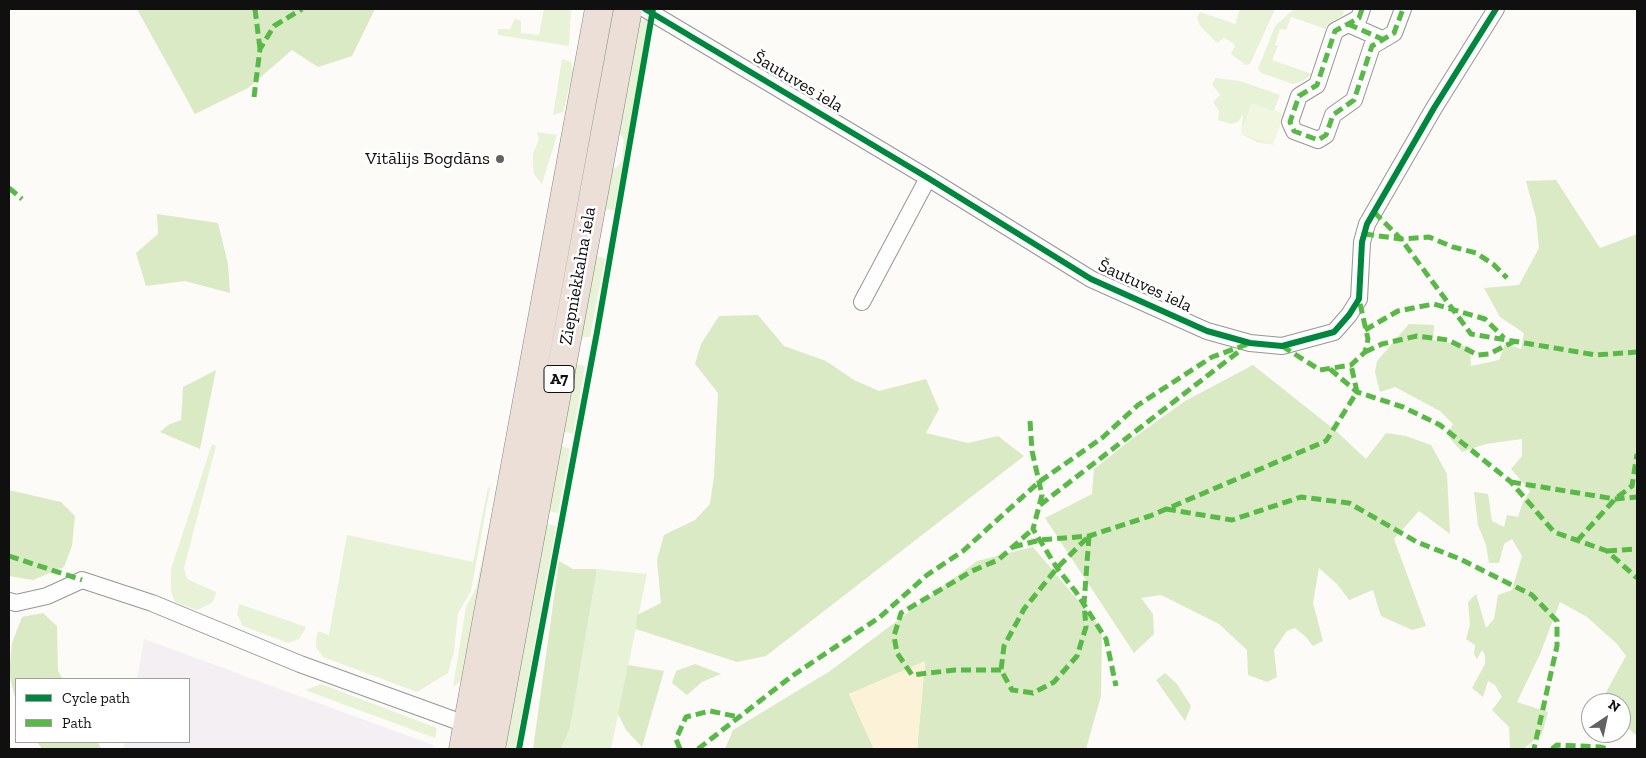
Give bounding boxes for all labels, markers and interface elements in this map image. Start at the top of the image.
street label: Šautuves iela [749,47,847,117]
place label: Vitālijs Bogdāns [365,148,490,170]
marker: Vitālijs Bogdāns [494,153,506,165]
street label: Ziepniekkalna iela [555,205,601,347]
street label: Šautuves iela [1095,255,1195,317]
road number: A7 [544,366,574,392]
legend [15,678,190,743]
text: Cycle path [62,689,130,707]
north arrow [1581,693,1631,743]
text: N [1605,696,1623,716]
text: Path [62,714,92,732]

